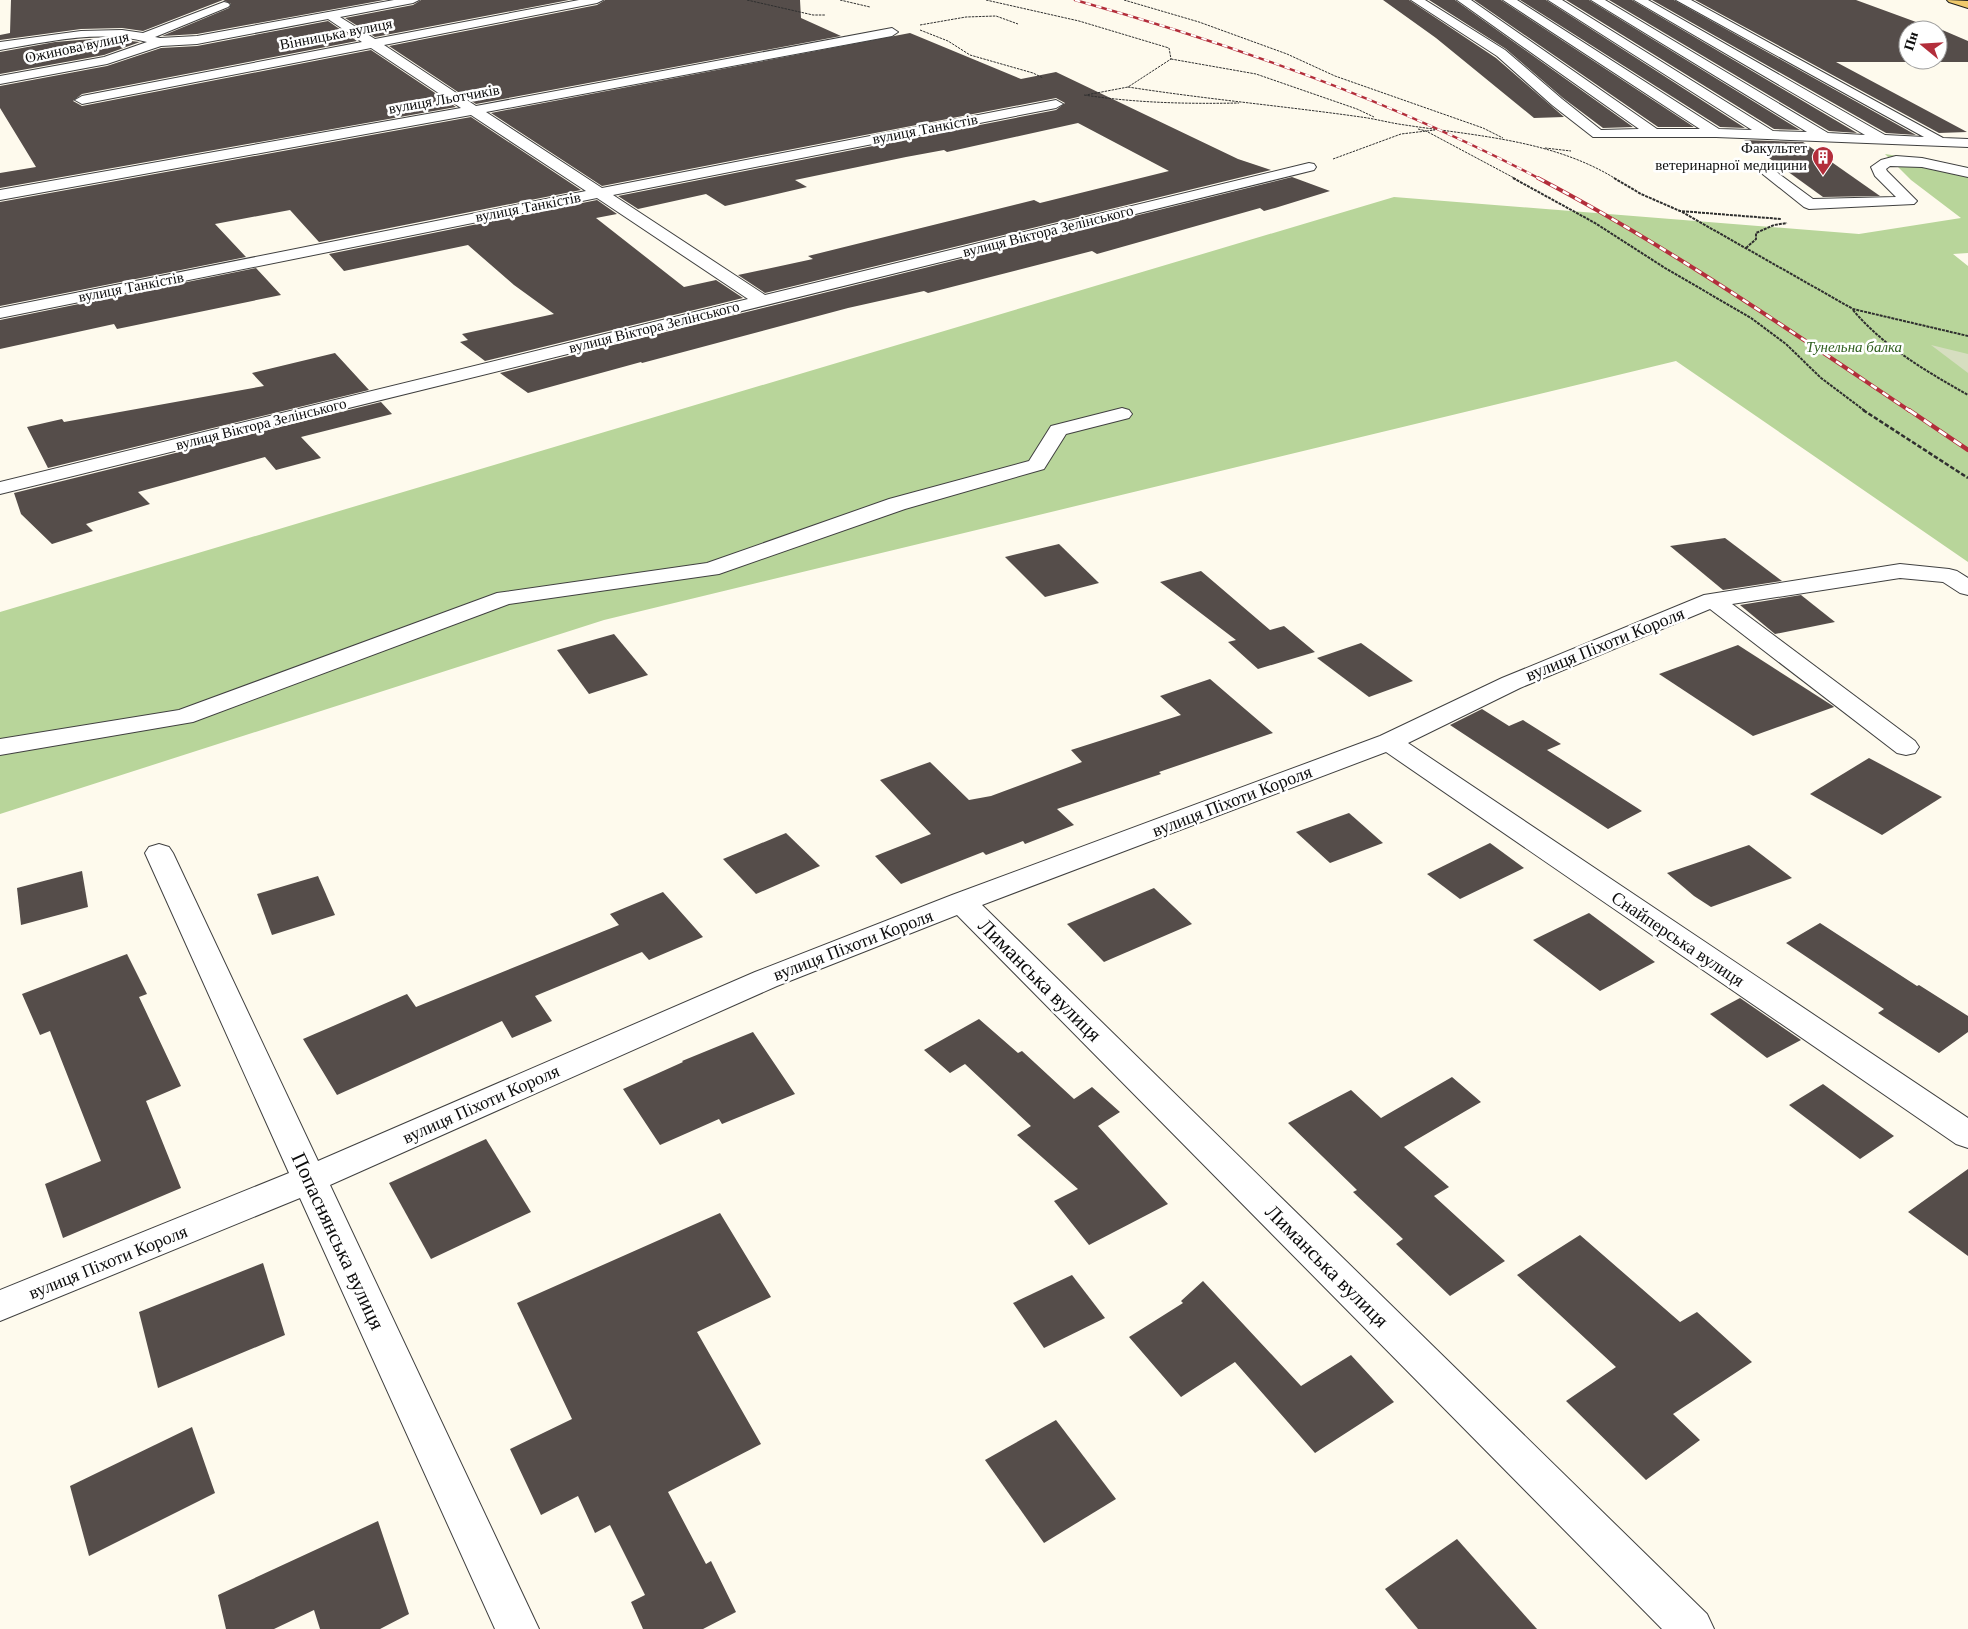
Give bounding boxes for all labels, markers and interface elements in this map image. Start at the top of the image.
street label: Вінницька вулиця [278,15,394,53]
north arrow [1898,20,1948,70]
street label: Ожинова вулиця [24,28,131,66]
text: Пн [1901,30,1921,52]
street label: вулиця Льотчиків [387,81,501,117]
street label: вулиця Танкістів [871,111,979,147]
place label: Факультет ветеринарної медицини [1655,140,1807,173]
building icon: Факультет ветеринарної медицини [1811,145,1835,176]
street label: вулиця Танкістів [474,189,582,225]
street label: вулиця Віктора Зелінського [961,202,1135,260]
street label: вулиця Танкістів [77,269,185,305]
street label: вулиця Віктора Зелінського [567,298,741,356]
park label: Тунельна балка [1806,339,1902,355]
street label: вулиця Віктора Зелінського [174,395,348,453]
street label: вулиця Піхоти Короля [1523,603,1687,685]
street label: вулиця Піхоти Короля [1149,761,1315,841]
street label: Снайперська вулиця [1608,887,1748,991]
street label: вулиця Піхоти Короля [770,905,936,985]
street label: Лиманська вулиця [974,914,1107,1047]
street label: вулиця Піхоти Короля [400,1060,562,1148]
street label: Попаснянська вулиця [286,1149,390,1334]
street label: Лиманська вулиця [1261,1200,1394,1333]
street label: вулиця Піхоти Короля [26,1221,190,1303]

